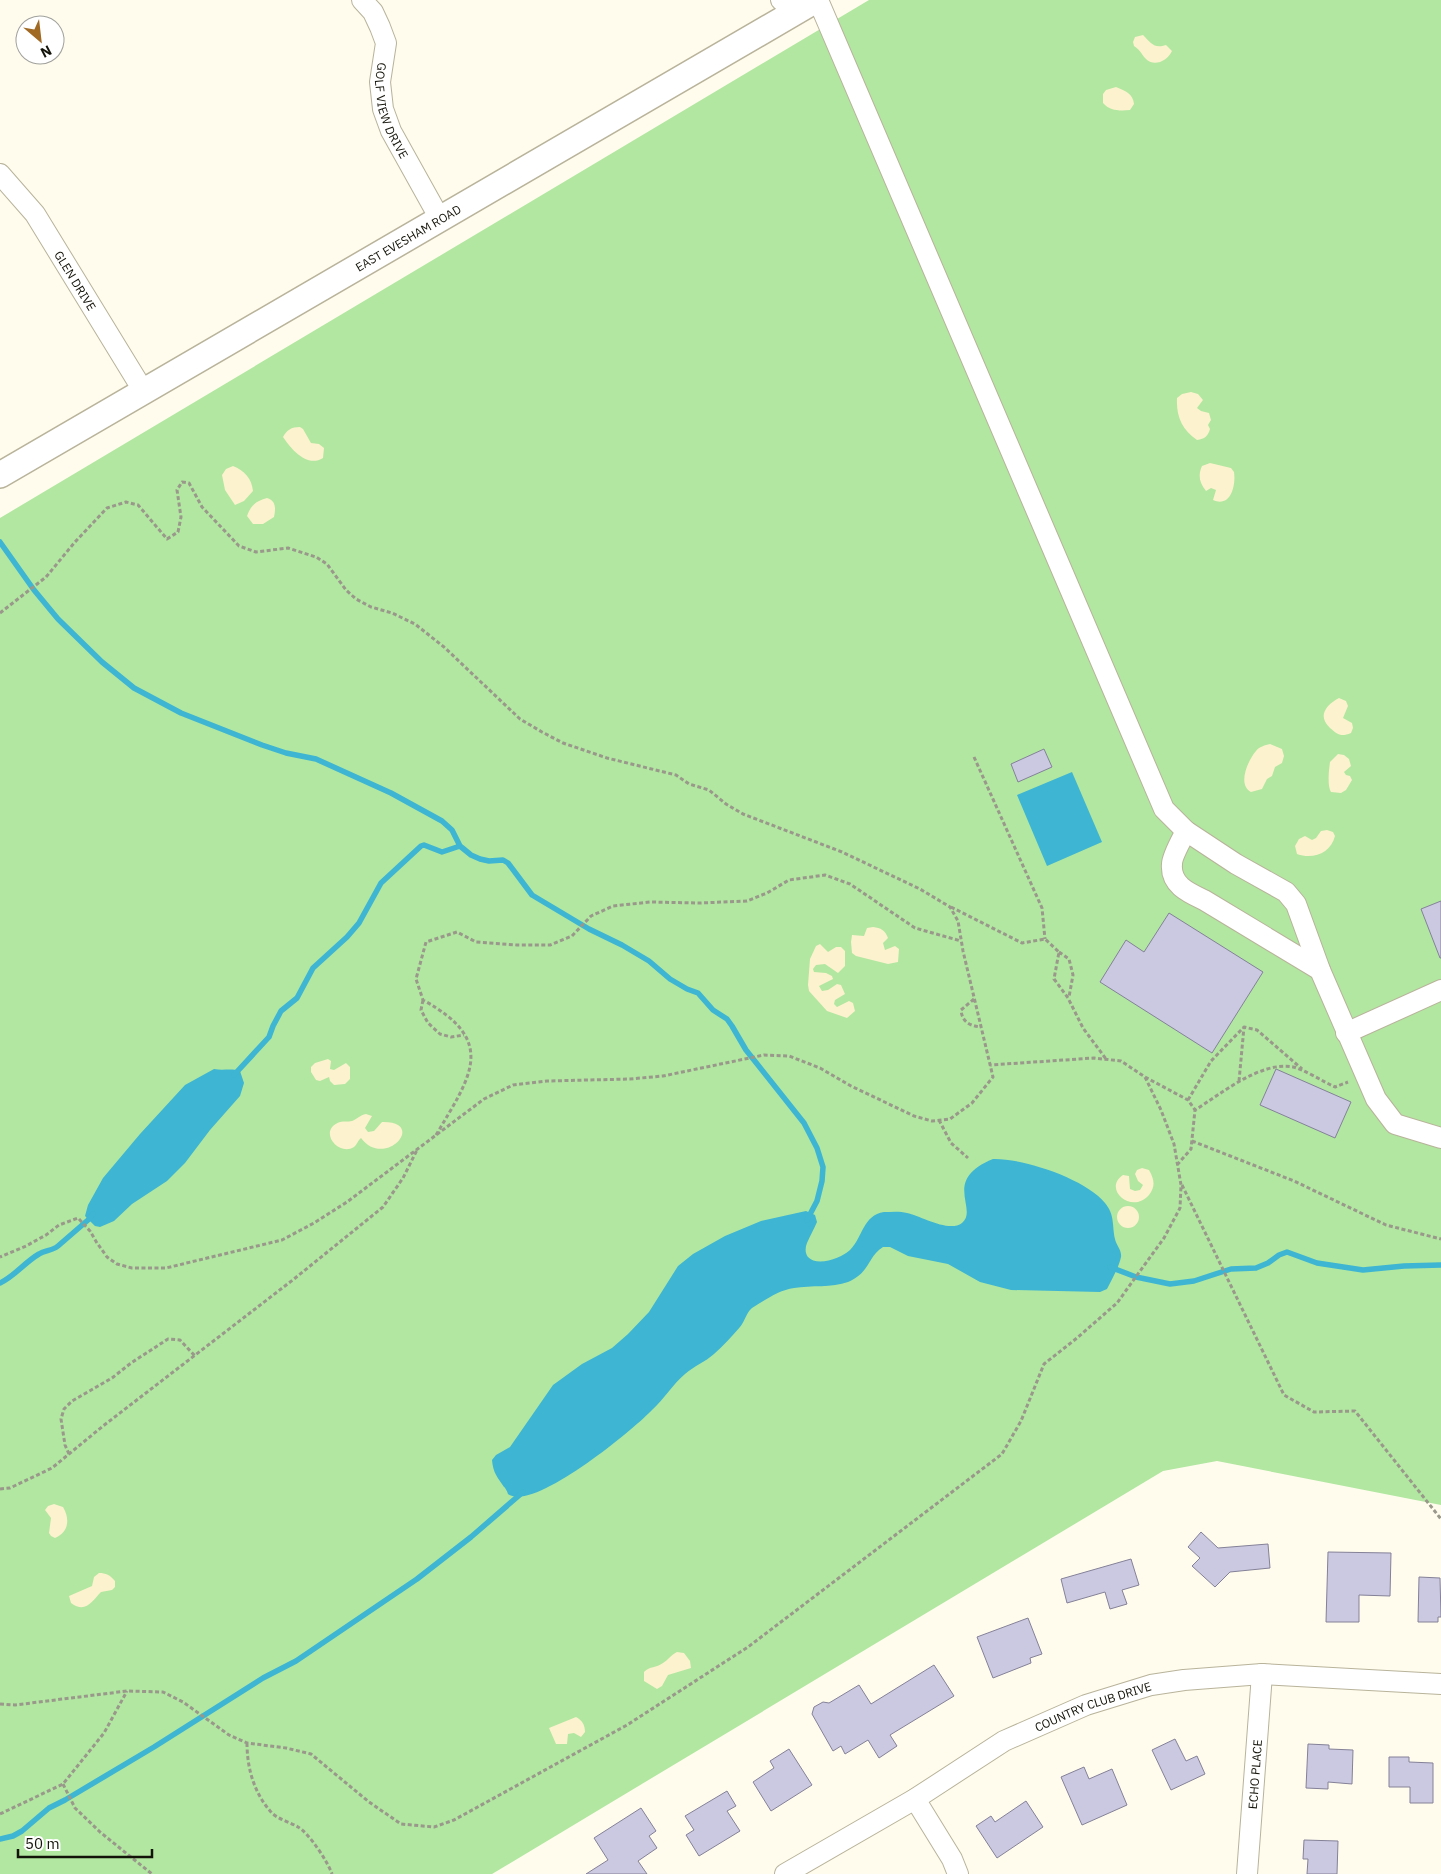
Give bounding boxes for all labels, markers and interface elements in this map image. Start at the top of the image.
north arrow [15,15,65,65]
text: N [37,41,55,62]
street label: GOLF VIEW DRIVE [372,62,412,161]
street label: EAST EVESHAM ROAD [352,201,463,274]
street label: GLEN DRIVE [52,248,100,313]
street label: COUNTRY CLUB DRIVE [1032,1678,1153,1734]
street label: ECHO PLACE [1244,1739,1265,1810]
scale bar [18,1826,151,1858]
text: 50 m [25,1834,60,1853]

